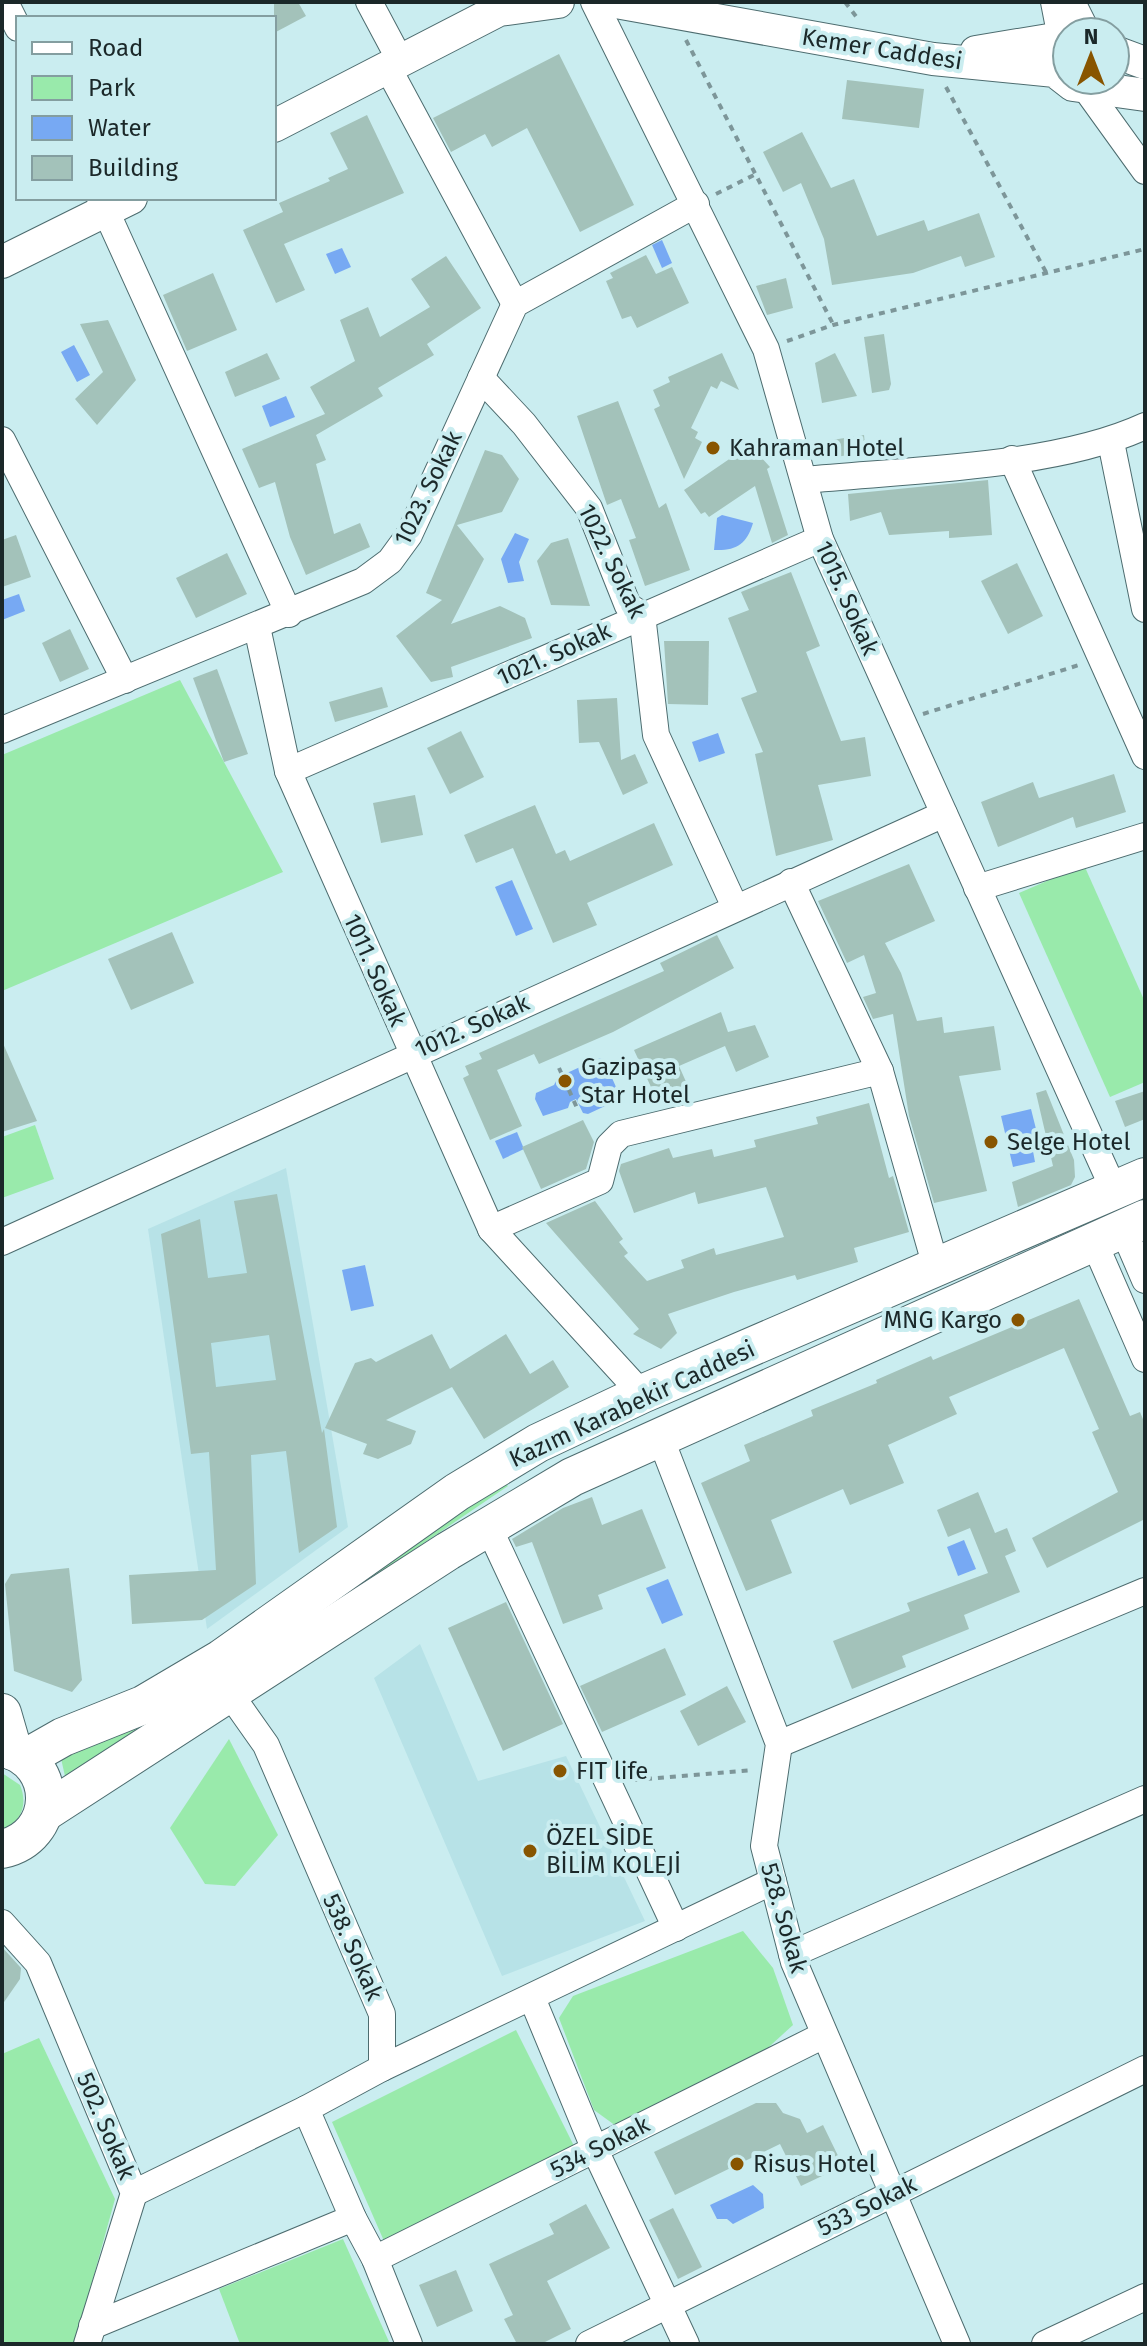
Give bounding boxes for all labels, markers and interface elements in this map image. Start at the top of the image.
legend [16,16,276,200]
north arrow [1051,16,1131,96]
street label: Kemer Caddesi [800,22,964,76]
text: N [1084,23,1098,50]
text: Road [88,34,143,62]
text: Park [88,74,136,102]
text: Water [88,114,152,142]
text: Building [88,154,178,182]
street label: 1023. Sokak [388,426,468,550]
place label: Kahraman Hotel [729,434,904,462]
marker: Kahraman Hotel [704,439,722,457]
street label: 1022. Sokak [572,499,652,623]
street label: 1015. Sokak [809,537,885,660]
street label: 1021. Sokak [493,616,616,692]
street label: 1011. Sokak [338,909,413,1031]
street label: 1012. Sokak [411,988,534,1064]
place label: Gazipaşa Star Hotel [581,1053,690,1109]
marker: Gazipaşa Star Hotel [556,1072,574,1090]
place label: Selge Hotel [1007,1128,1130,1156]
marker: Selge Hotel [982,1133,1000,1151]
place label: MNG Kargo [883,1306,1002,1334]
marker: MNG Kargo [1009,1311,1027,1329]
street label: Kazım Karabekir Caddesi [505,1335,759,1473]
place label: FIT life [576,1757,648,1785]
marker: FIT life [551,1762,569,1780]
place label: ÖZEL SİDE BİLİM KOLEJİ [546,1823,681,1879]
marker: ÖZEL SİDE BİLİM KOLEJİ [521,1842,539,1860]
street label: 528. Sokak [755,1860,813,1977]
street label: 538. Sokak [317,1889,389,2005]
street label: 502. Sokak [71,2068,141,2184]
street label: 534 Sokak [546,2110,655,2184]
place label: Risus Hotel [753,2150,876,2178]
marker: Risus Hotel [728,2155,746,2173]
street label: 533 Sokak [813,2170,922,2242]

